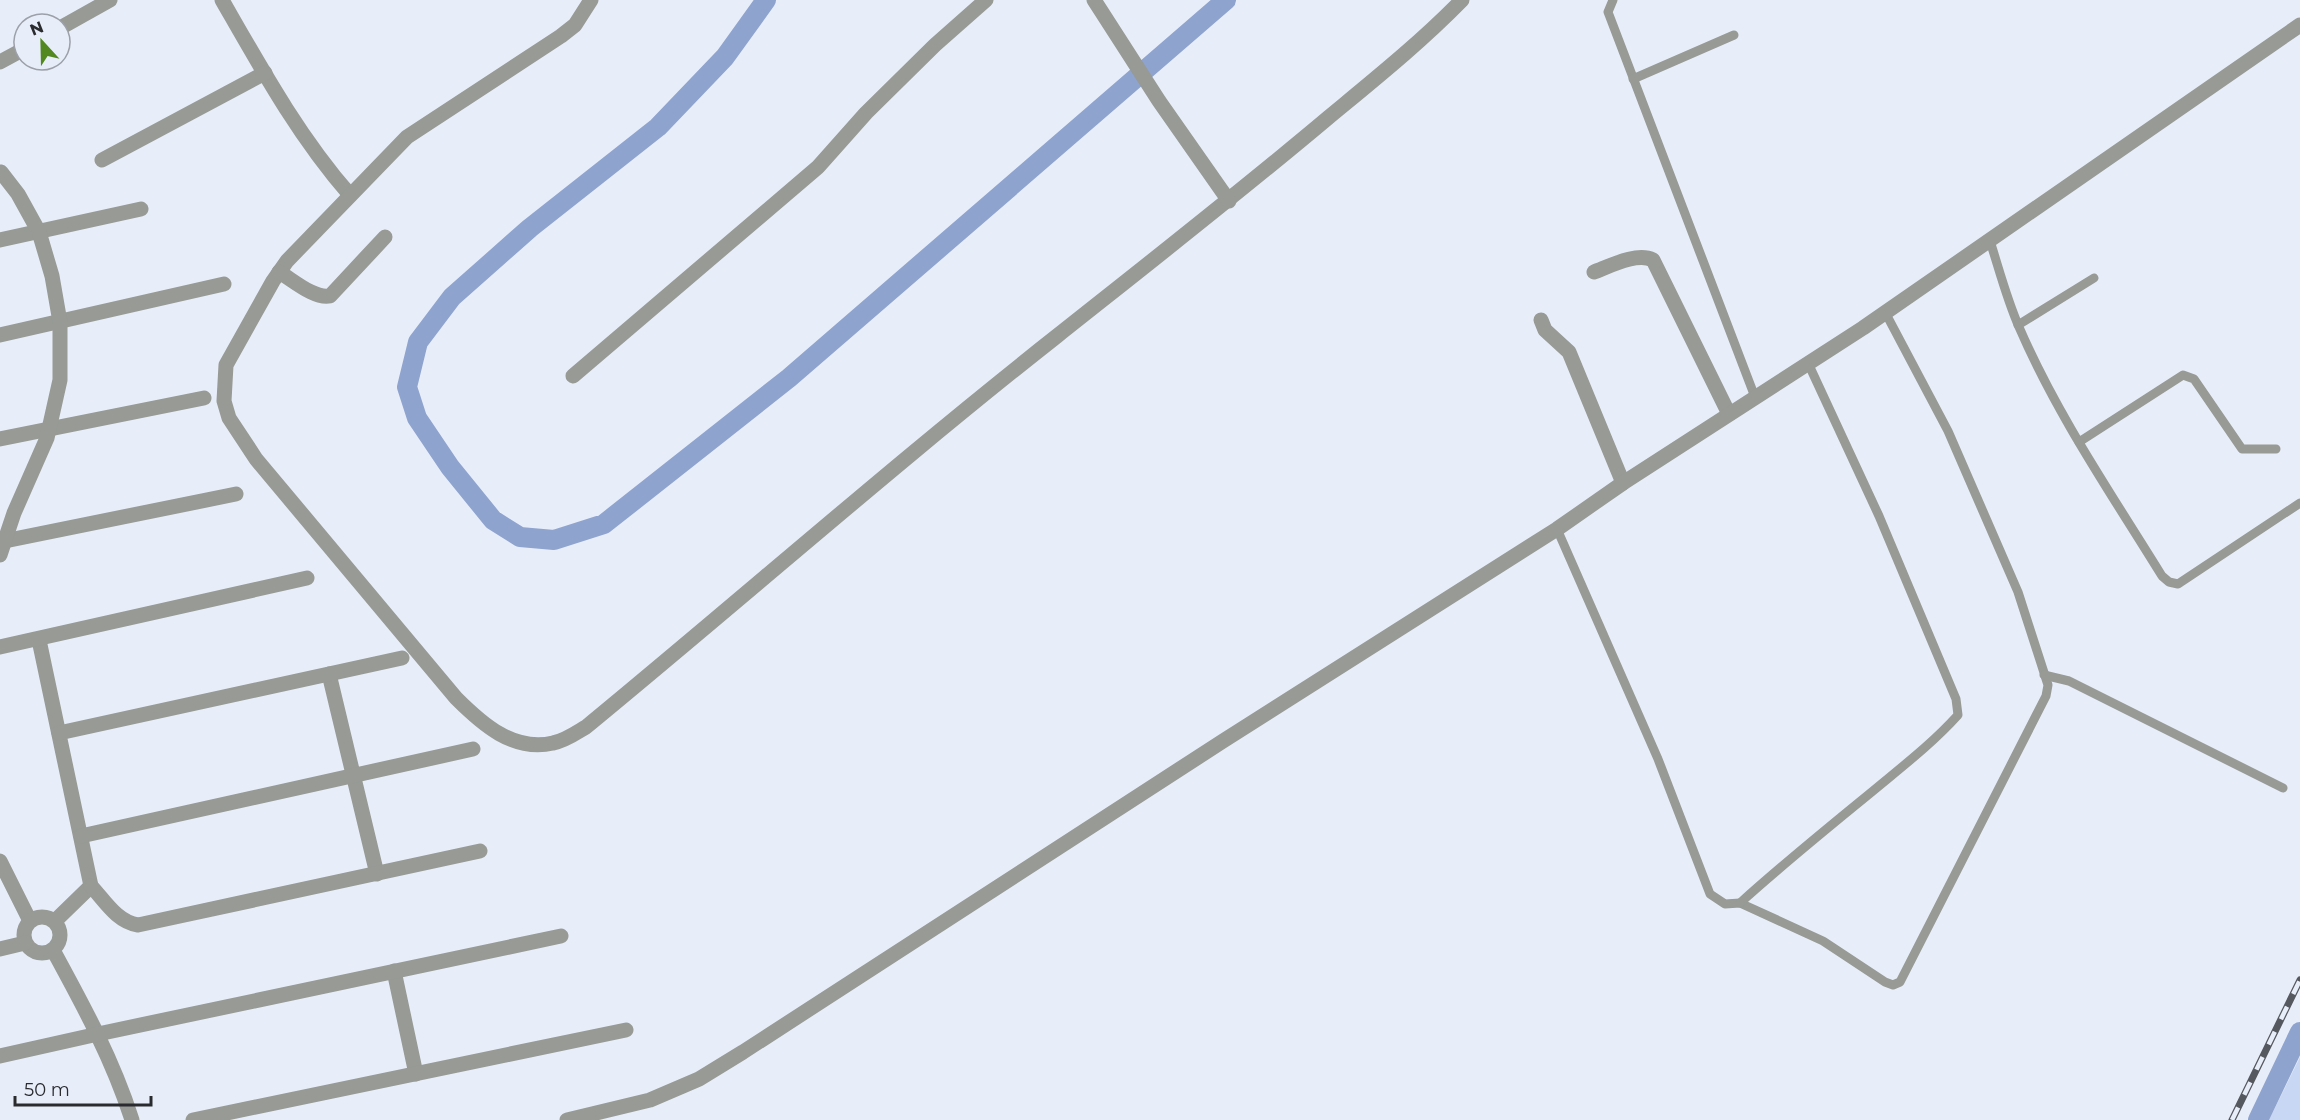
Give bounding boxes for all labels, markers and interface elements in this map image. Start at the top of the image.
north arrow [12,12,72,72]
text: N [27,17,46,40]
scale bar [15,1069,152,1107]
text: 50 m [24,1079,70,1101]

